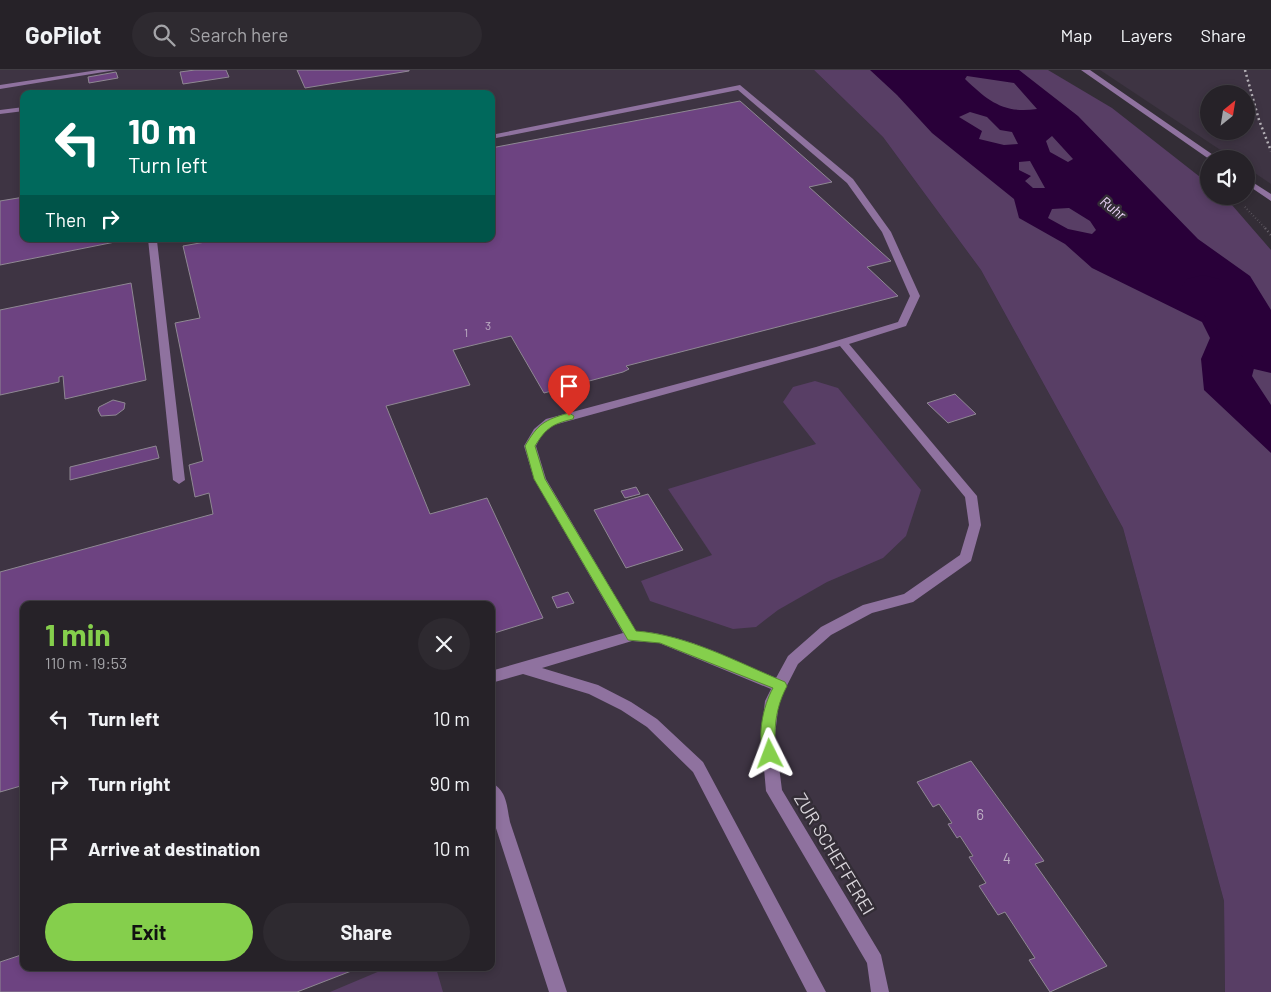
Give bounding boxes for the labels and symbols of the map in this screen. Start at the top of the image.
north arrow [1200,85,1255,140]
water label: Ruhr [1097,192,1130,224]
house number: 3 [485,318,491,332]
house number: 1 [464,325,468,339]
pin [548,365,590,416]
position arrow [743,727,795,779]
street label: ZUR SCHEFFEREI [790,789,880,918]
house number: 6 [976,805,984,823]
house number: 4 [1003,849,1011,867]

